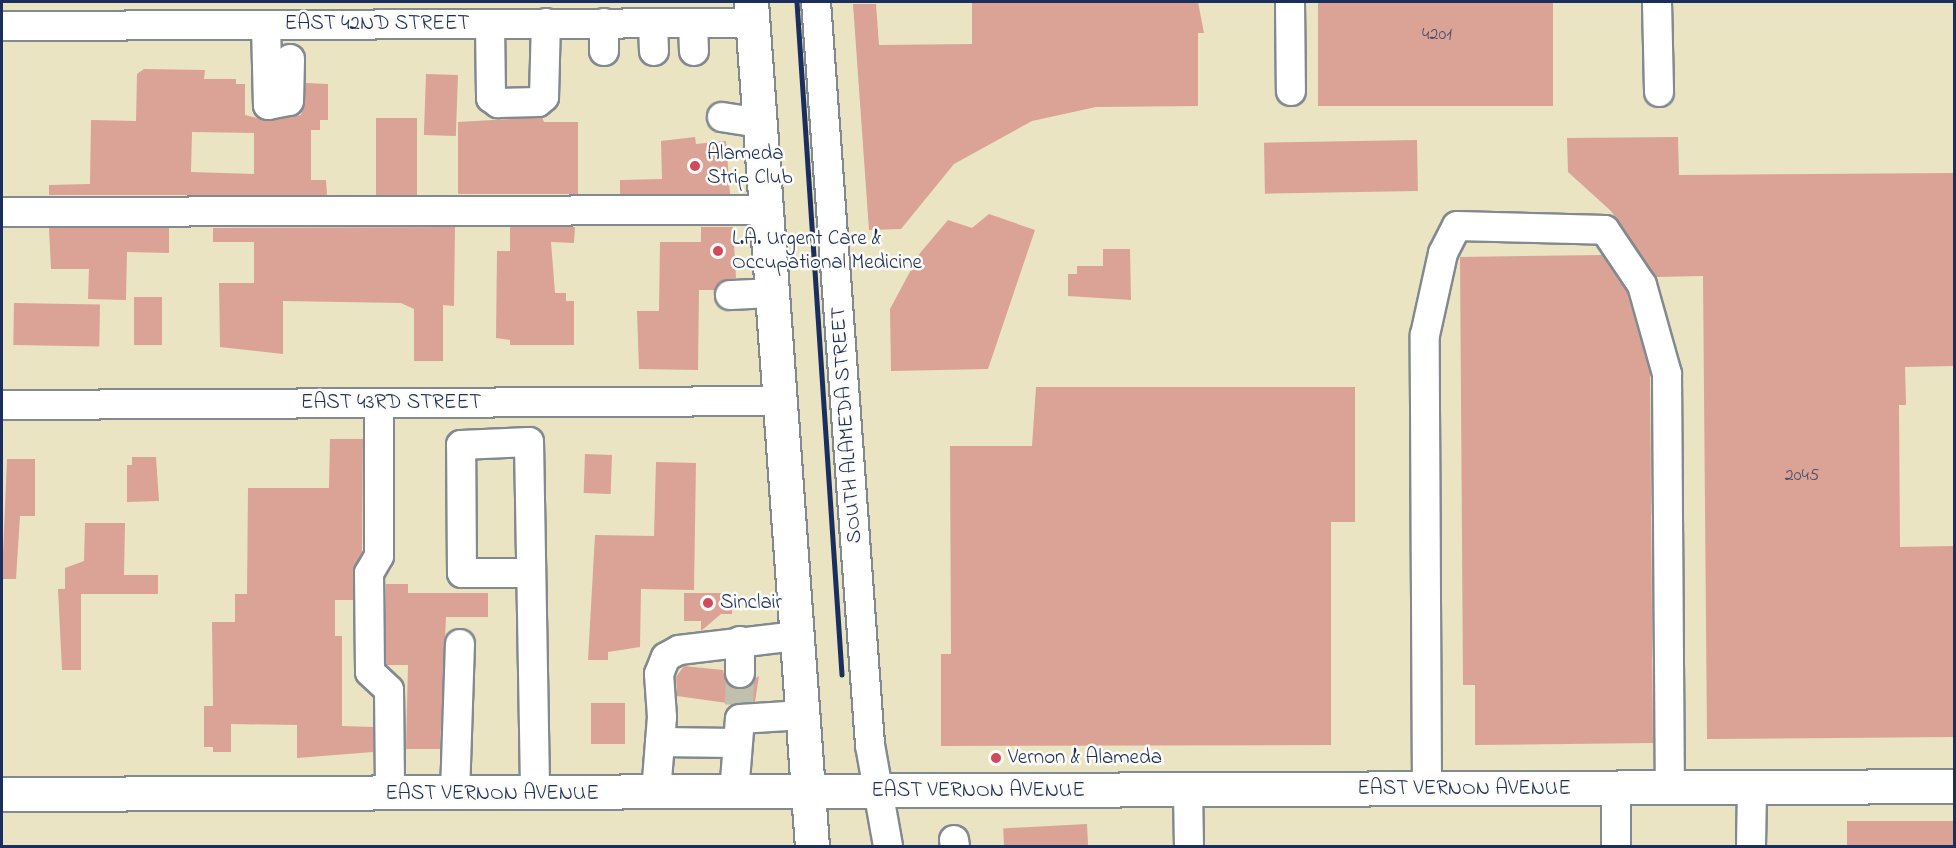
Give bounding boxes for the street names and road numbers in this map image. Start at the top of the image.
street label: EAST 42ND STREET [285,11,469,37]
street label: SOUTH ALAMEDA STREET [826,306,868,544]
street label: EAST 43RD STREET [301,390,481,416]
street label: EAST VERNON AVENUE [1357,776,1571,802]
street label: EAST VERNON AVENUE [871,778,1085,804]
street label: EAST VERNON AVENUE [385,781,599,807]

